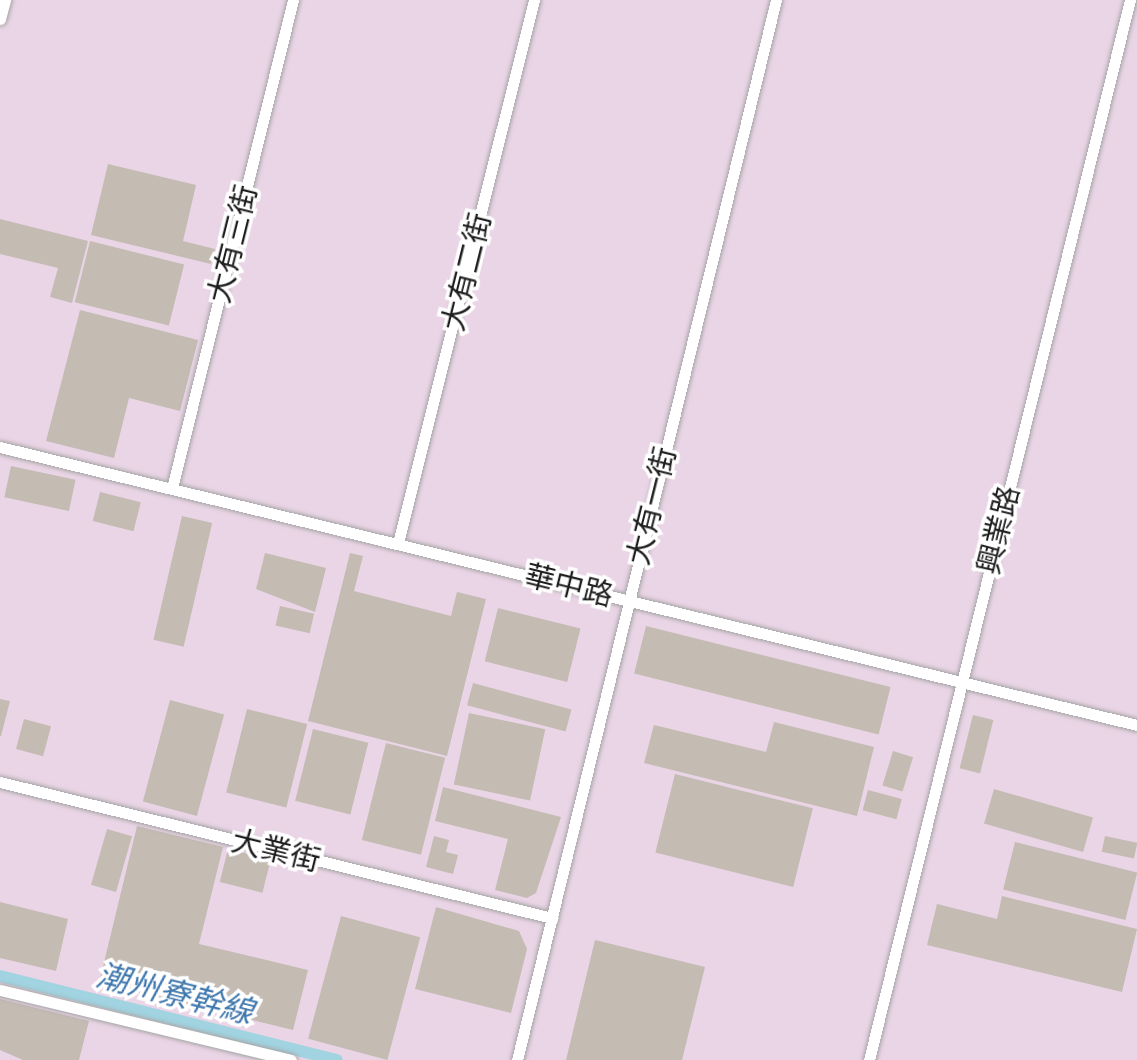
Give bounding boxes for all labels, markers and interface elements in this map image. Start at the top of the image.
street label: 大有三街 [200,181,264,307]
street label: 大有二街 [434,209,498,335]
street label: 大有一街 [619,443,683,569]
street label: 興業路 [970,482,1026,578]
street label: 華中路 [521,557,617,613]
street label: 大業街 [228,822,324,878]
water label: 潮州寮幹線 [93,955,257,1031]

